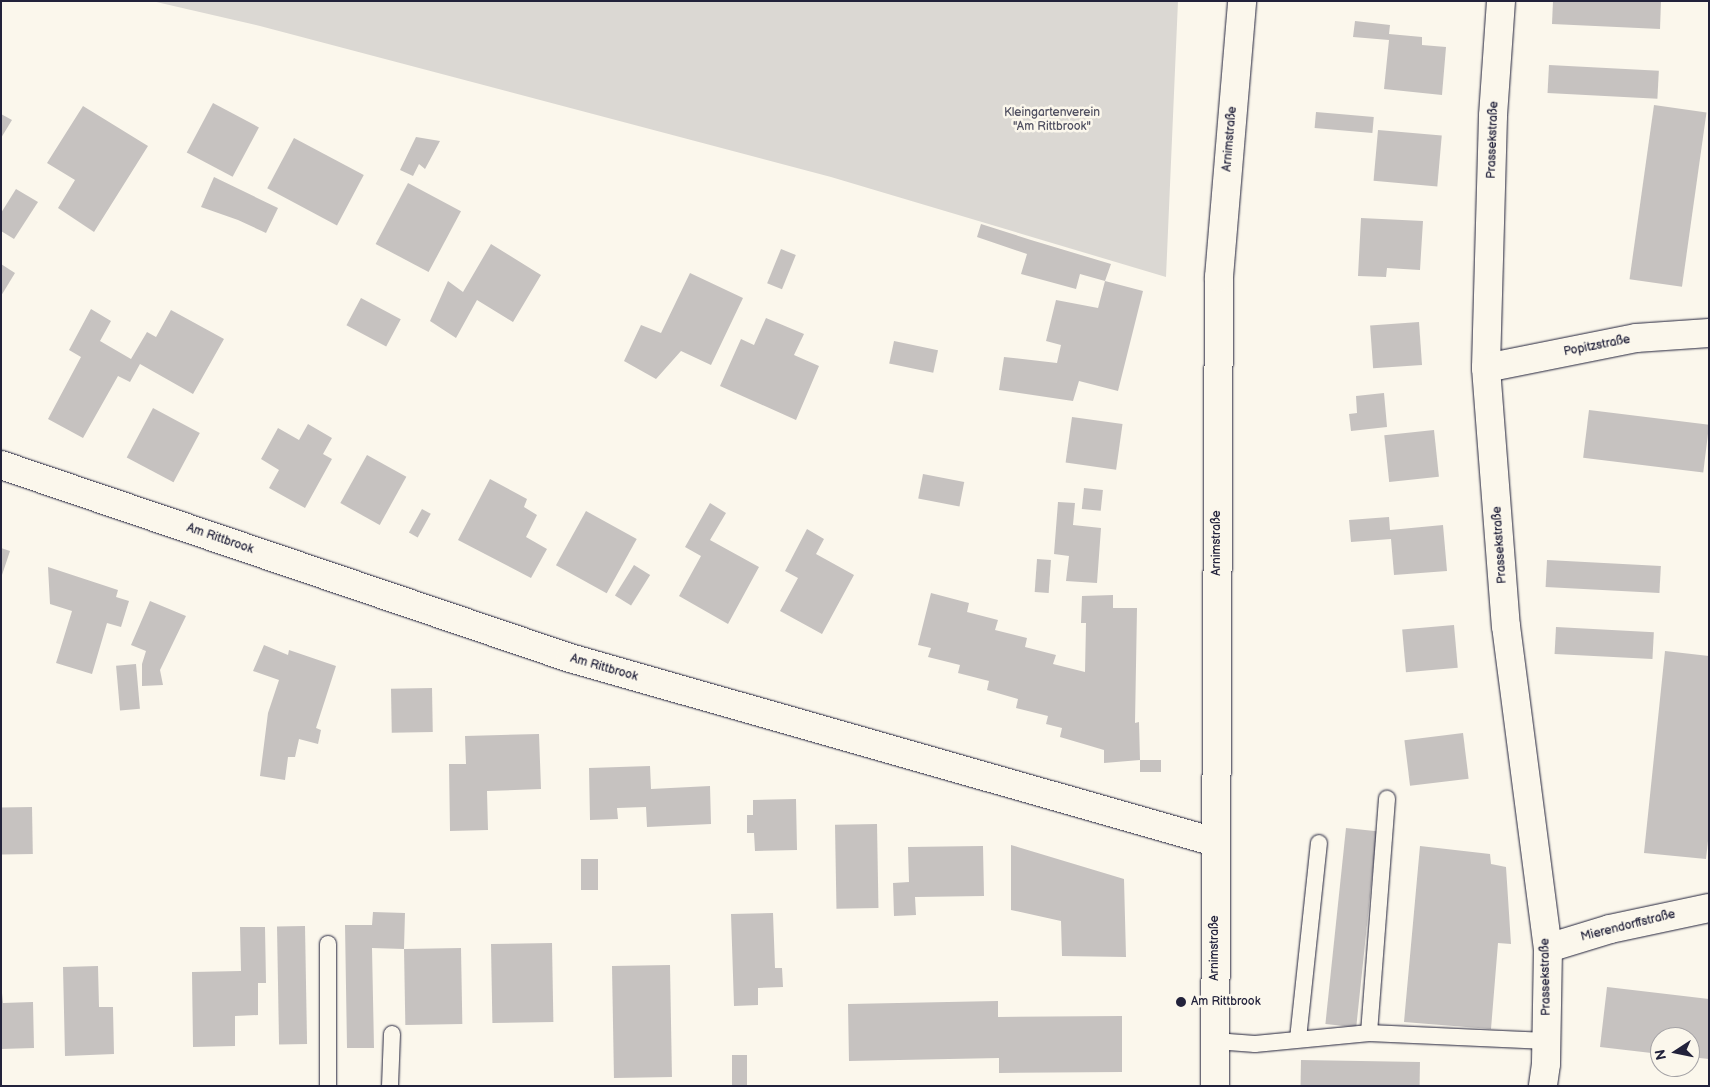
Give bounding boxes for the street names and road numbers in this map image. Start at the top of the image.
street label: Prassekstraße [1484,101,1502,179]
street label: Arnimstraße [1220,106,1240,172]
street label: Popitzstraße [1563,333,1631,359]
street label: Prassekstraße [1490,506,1510,584]
street label: Arnimstraße [1210,510,1224,576]
street label: Am Rittbrook [185,521,255,557]
street label: Am Rittbrook [569,651,639,685]
street label: Mierendorffstraße [1579,907,1677,945]
street label: Arnimstraße [1208,915,1222,981]
street label: Prassekstraße [1538,938,1554,1016]

